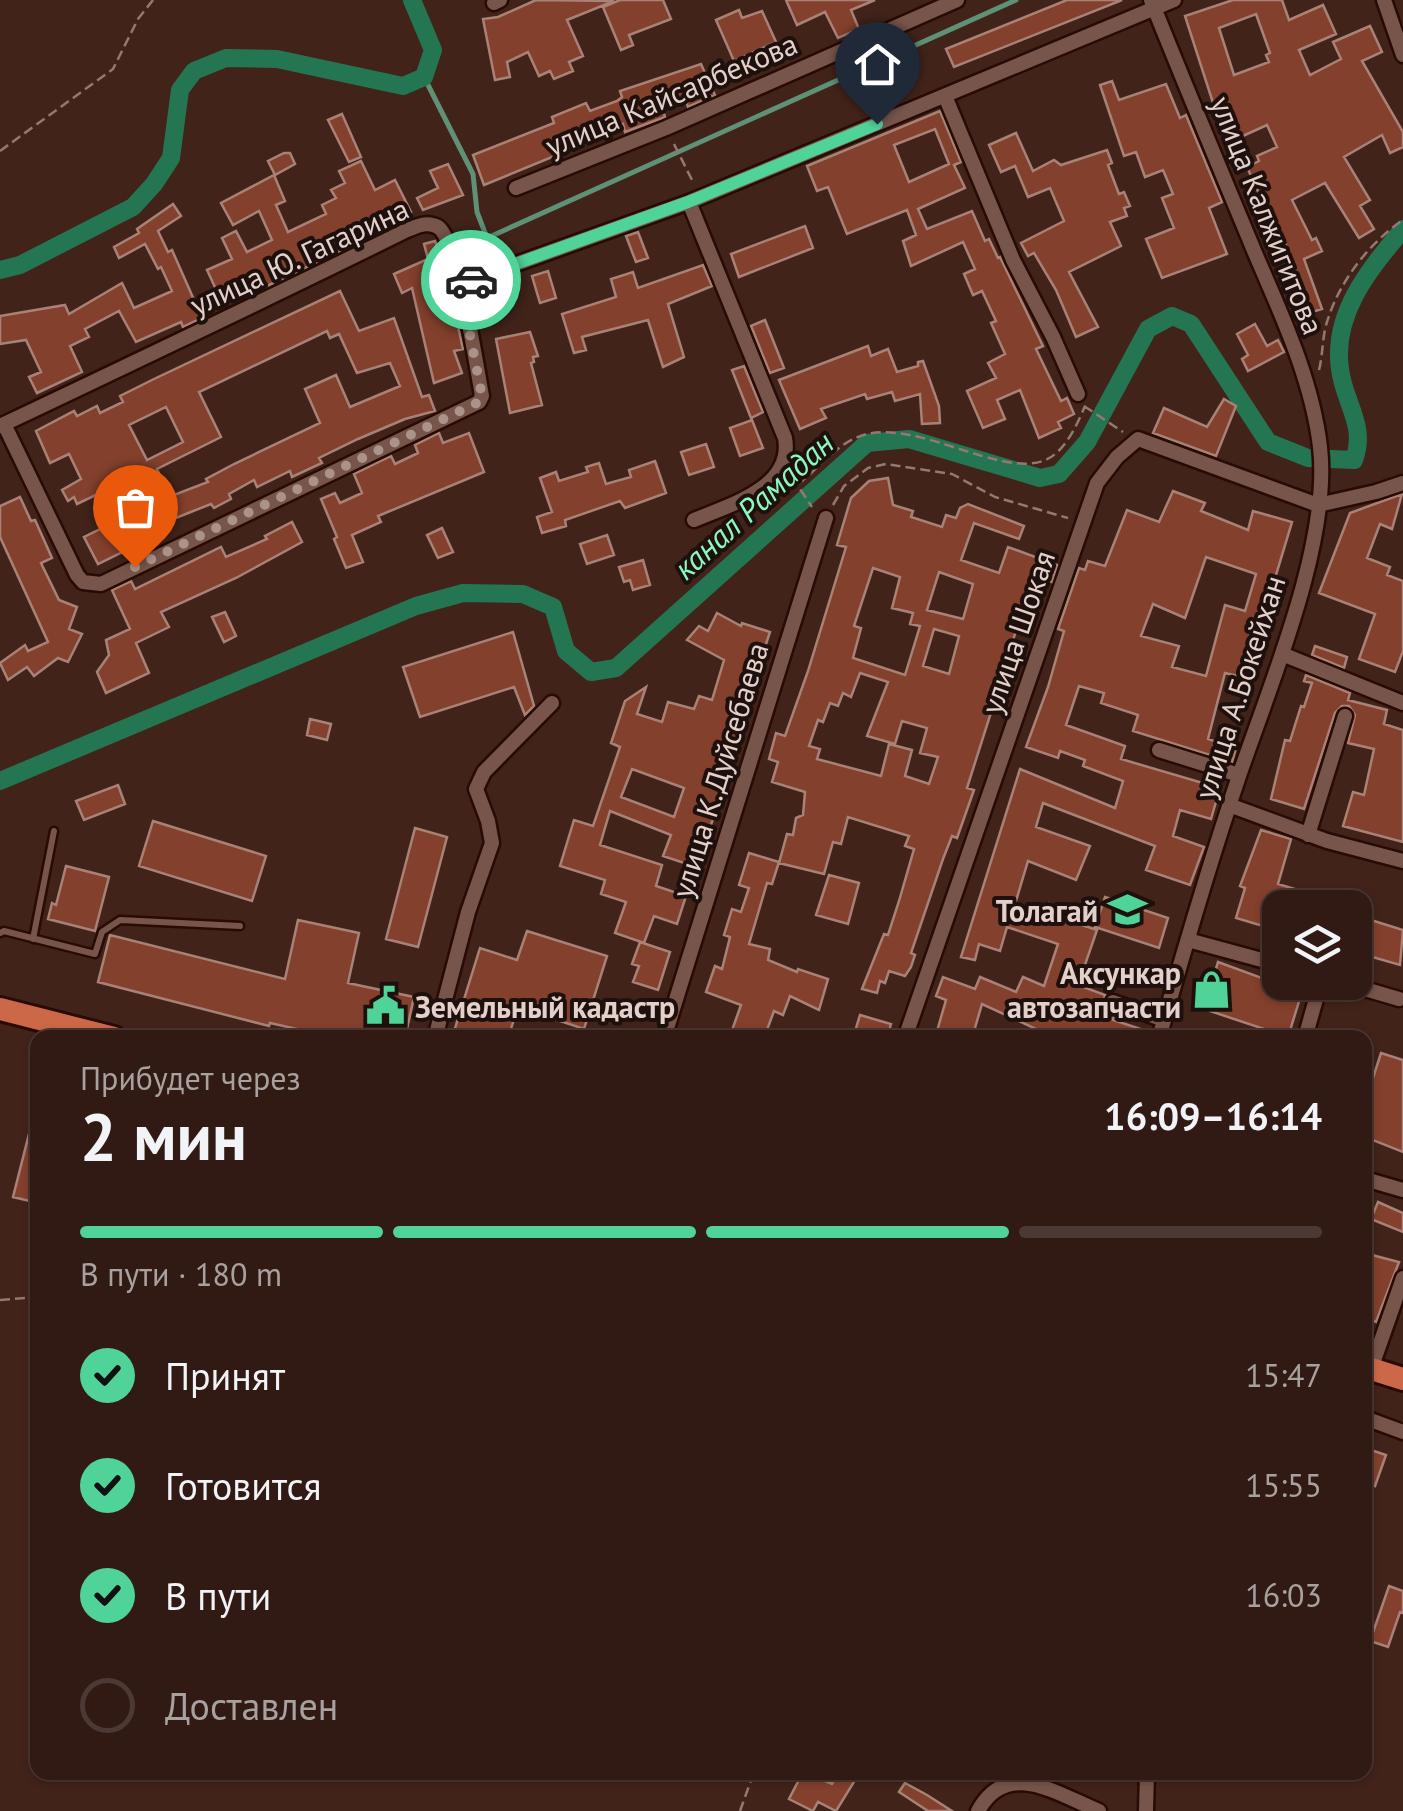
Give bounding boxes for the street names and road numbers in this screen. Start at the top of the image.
street label: улица Кайсарбекова [539,23,803,165]
street label: улица Калжигитова [1202,90,1334,340]
street label: улица Ю. Гагарина [183,188,415,324]
street label: улица Шокая [971,545,1063,719]
street label: улица А.Бокейхан [1184,570,1294,804]
street label: улица К.Дуйсебаева [662,638,776,902]

